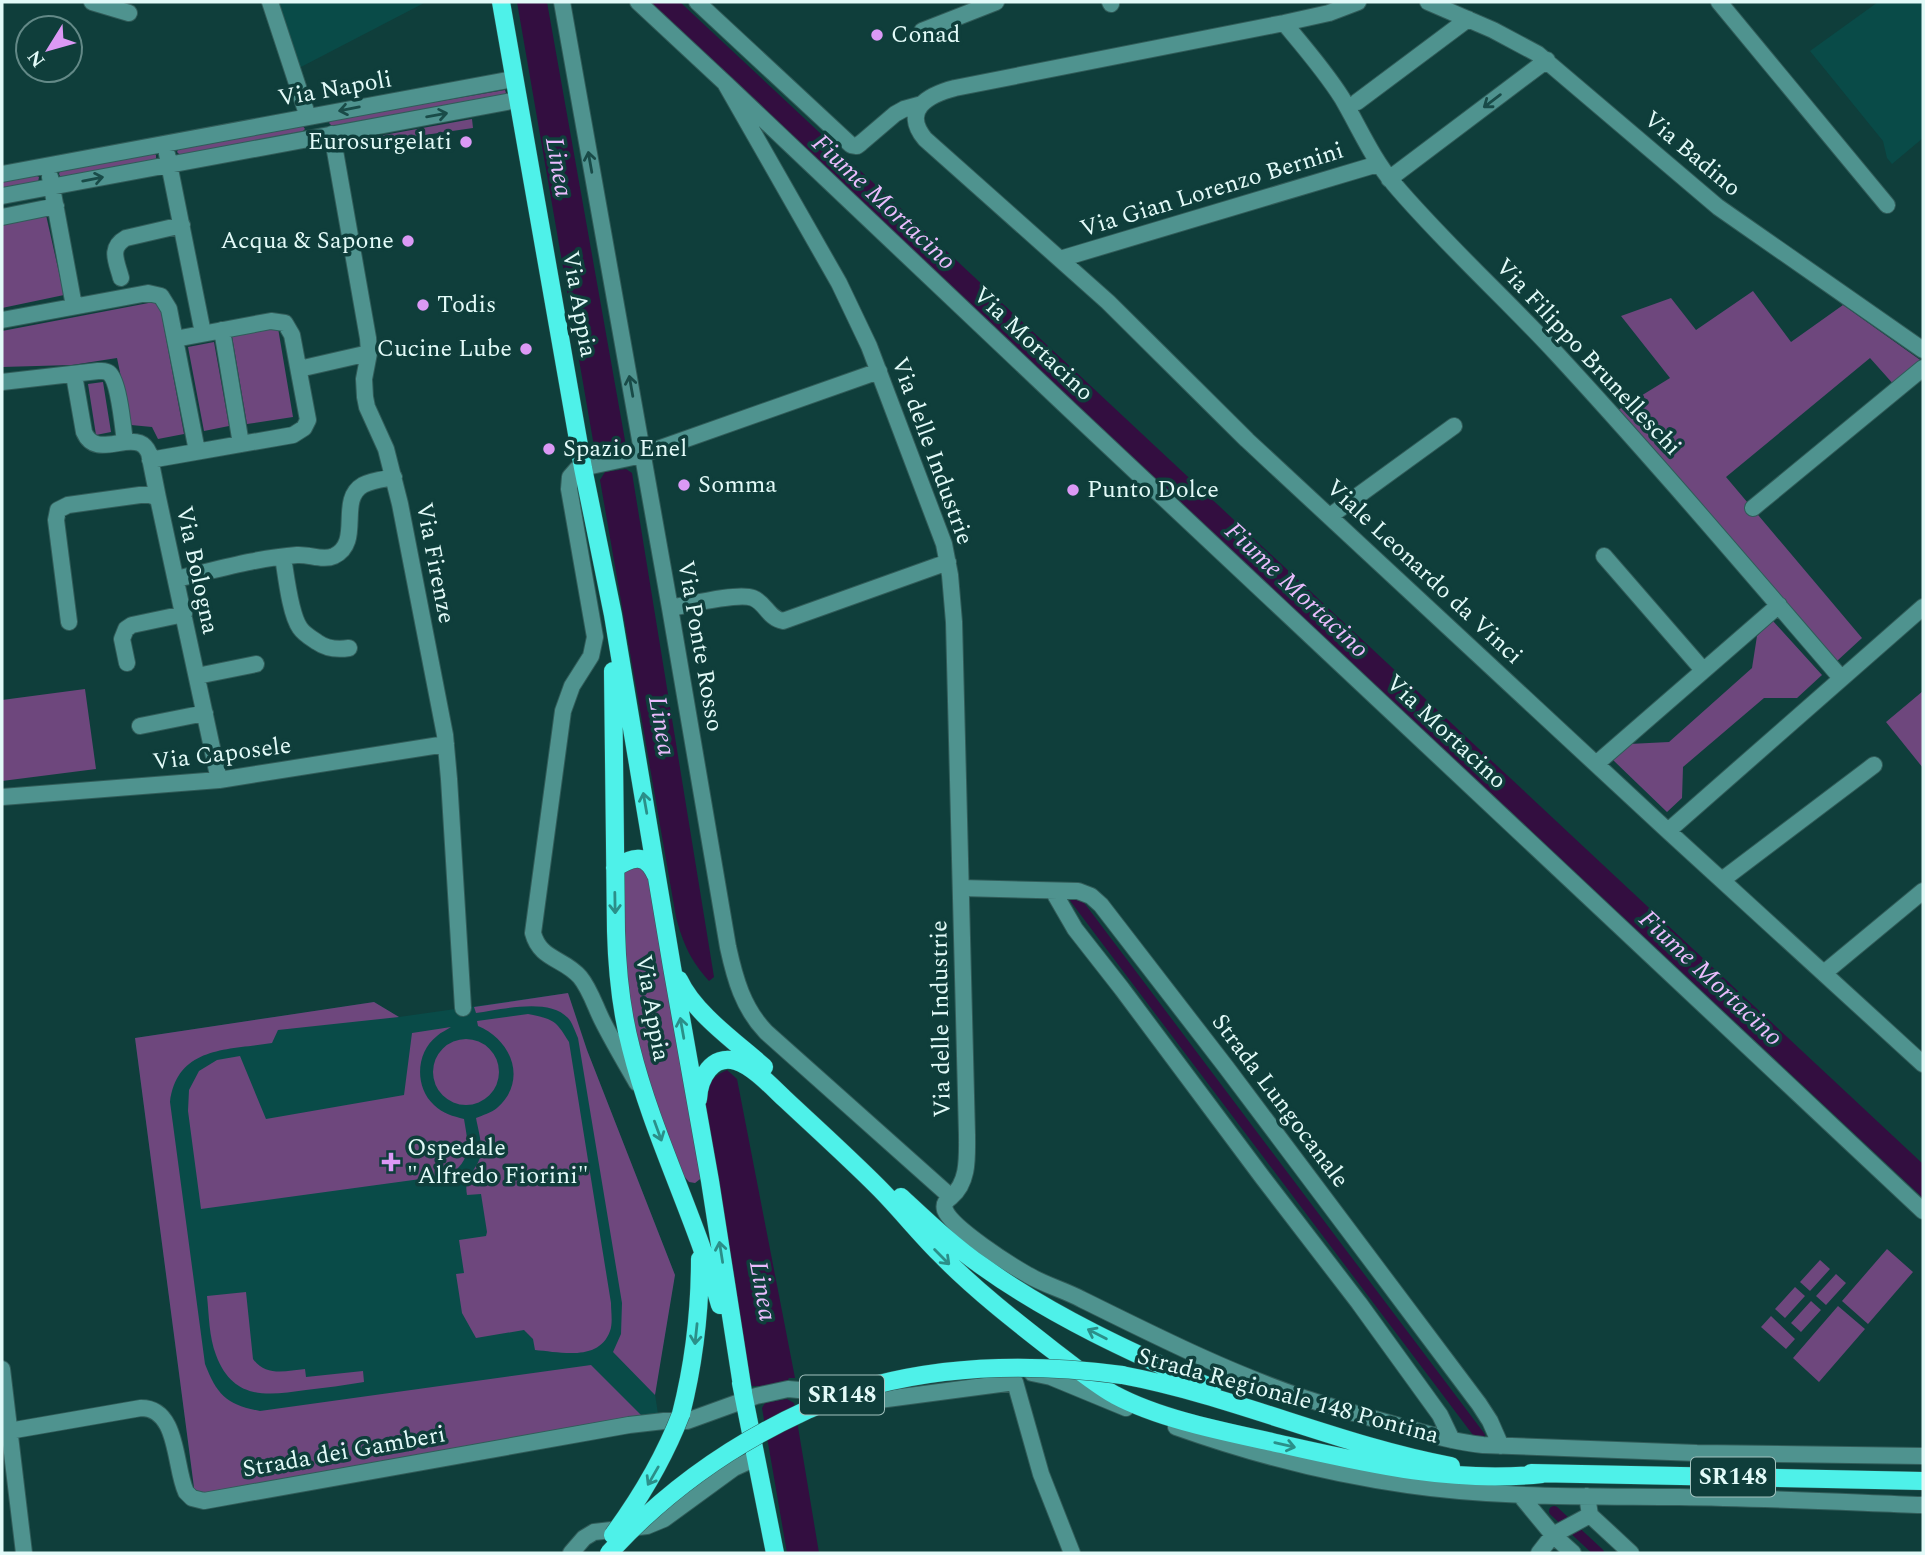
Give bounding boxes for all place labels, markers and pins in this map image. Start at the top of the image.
place label: Conad [891,17,960,53]
marker: Conad [869,27,885,43]
place label: Eurosurgelati [308,124,452,160]
marker: Eurosurgelati [458,134,474,150]
place label: Acqua & Sapone [220,223,394,259]
marker: Acqua & Sapone [400,233,416,249]
place label: Todis [437,287,496,323]
marker: Todis [415,297,431,313]
place label: Cucine Lube [377,331,512,367]
marker: Cucine Lube [518,341,534,357]
place label: Spazio Enel [563,431,687,467]
marker: Spazio Enel [541,441,557,457]
place label: Somma [698,467,777,503]
place label: Punto Dolce [1087,472,1219,508]
marker: Somma [676,477,692,493]
marker: Punto Dolce [1065,482,1081,498]
place label: Ospedale "Alfredo Fiorini" [407,1130,589,1194]
marker: Ospedale "Alfredo Fiorini" [381,1152,401,1172]

